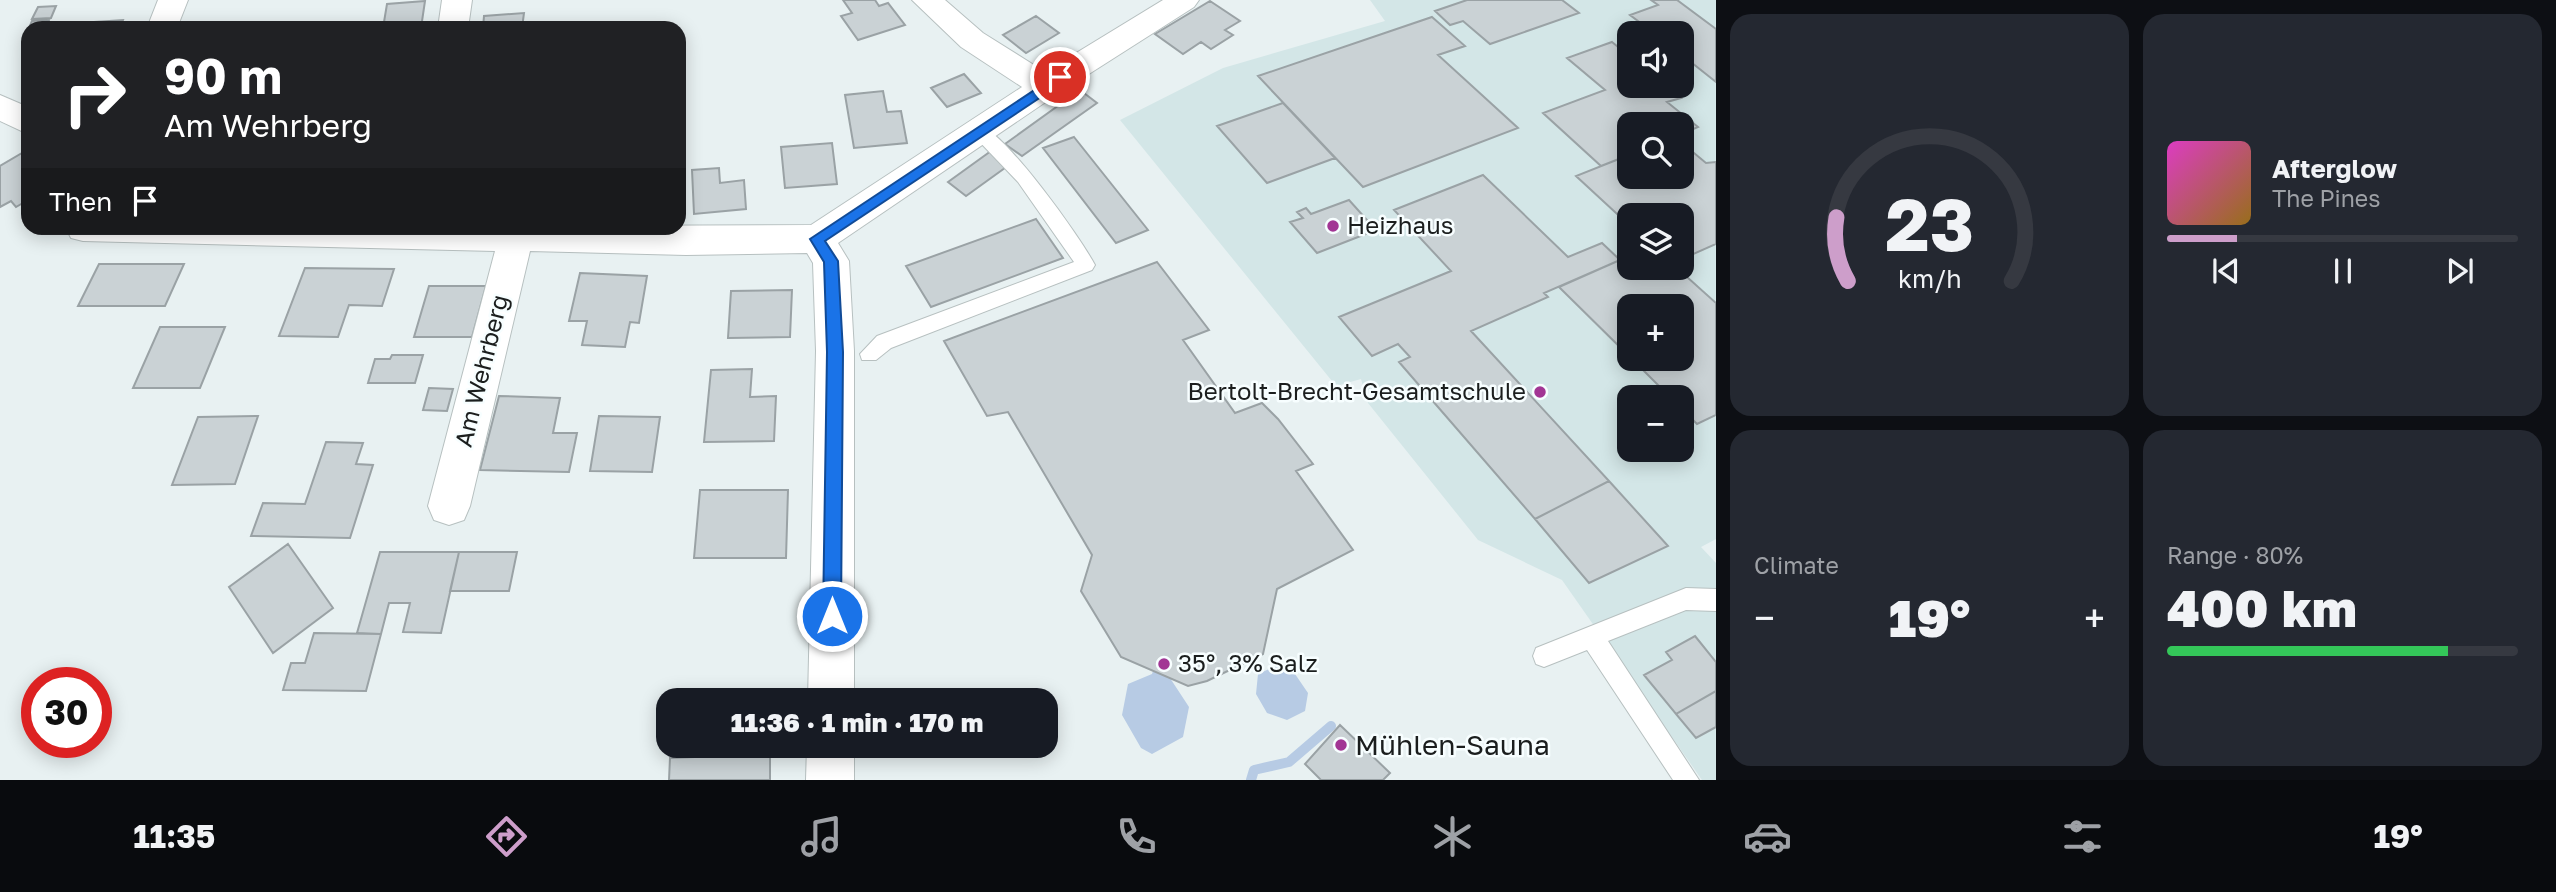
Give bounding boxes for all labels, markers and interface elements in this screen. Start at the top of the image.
map controls [1617,21,1694,462]
button: sound [1617,21,1694,98]
text: 90 m [164,46,282,105]
pin [1030,47,1090,107]
icon: right [49,49,140,140]
icon: arrive [1041,58,1079,96]
text: Am Wehrberg [164,106,372,144]
button: search [1617,112,1694,189]
text: Afterglow [2272,153,2397,184]
text: 23 [1885,181,1974,268]
icon: arrive [126,182,164,220]
text: The Pines [2272,184,2380,212]
text: Then [49,186,112,217]
button: layers [1617,203,1694,280]
place label: Heizhaus [1347,210,1453,239]
marker: Heizhaus [1325,218,1341,234]
icon: previous [2207,252,2245,290]
icon: pause [2324,252,2362,290]
icon: next [2441,252,2479,290]
text: km/h [1898,263,1961,294]
street label: Am Wehrberg [448,291,513,450]
button: + [1617,294,1694,371]
place label: Bertolt-Brecht-Gesamtschule [1188,376,1526,405]
marker: Bertolt-Brecht-Gesamtschule [1532,384,1548,400]
button: − [1617,385,1694,462]
text: Range · 80% [2167,541,2303,569]
text: Climate [1754,551,1839,579]
text: 400 km [2167,576,2357,638]
position arrow [795,579,869,653]
text: 19° [1889,586,1970,648]
text: − [1754,595,1775,640]
text: + [2084,595,2105,640]
place label: 35°, 3% Salz [1178,648,1318,677]
marker: 35°, 3% Salz [1156,656,1172,672]
speed limit sign: 30 [21,667,112,758]
text: 11:36 · 1 min · 170 m [731,707,983,738]
place label: Mühlen-Sauna [1355,728,1550,761]
marker: Mühlen-Sauna [1333,737,1349,753]
icon: directions [482,812,531,861]
icon: music [797,812,846,861]
icon: phone [1112,812,1161,861]
icon: climate [1428,812,1477,861]
icon: car [1743,812,1792,861]
icon: filters [2058,812,2107,861]
text: 11:35 [133,817,215,855]
text: 19° [2373,817,2423,855]

